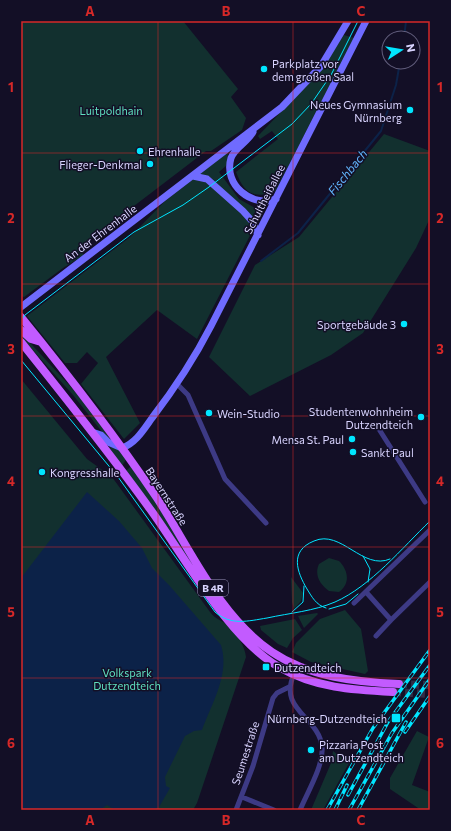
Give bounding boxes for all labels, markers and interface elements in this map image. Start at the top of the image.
text: A [85,3,95,19]
text: B [222,3,231,19]
text: C [357,3,366,19]
north arrow [381,30,421,70]
text: N [404,42,418,53]
place label: Parkplatz vor dem großen Saal [272,57,354,83]
marker: Parkplatz vor dem großen Saal [259,64,269,74]
text: 1 [8,79,14,95]
text: 1 [437,79,443,95]
place label: Neues Gymnasium Nürnberg [310,98,402,124]
park label: Luitpoldhain [79,104,143,117]
marker: Neues Gymnasium Nürnberg [405,105,415,115]
place label: Ehrenhalle [148,145,201,158]
marker: Ehrenhalle [135,146,145,156]
water label: Fischbach [324,146,370,198]
place label: Flieger-Denkmal [59,158,142,171]
marker: Flieger-Denkmal [145,159,155,169]
street label: Schultheißallee [241,162,287,236]
street label: An der Ehrenhalle [61,201,139,264]
text: 2 [7,210,15,226]
text: 2 [436,210,444,226]
place label: Sportgebäude 3 [317,318,396,331]
marker: Sportgebäude 3 [399,319,409,329]
text: 3 [7,341,15,357]
text: 3 [436,341,444,357]
place label: Studentenwohnheim Dutzendteich [309,405,413,431]
place label: Wein-Studio [217,407,280,420]
marker: Wein-Studio [204,408,214,418]
marker: Studentenwohnheim Dutzendteich [416,412,426,422]
place label: Mensa St. Paul [271,433,344,446]
marker: Mensa St. Paul [347,434,357,444]
place label: Sankt Paul [361,446,414,459]
marker: Sankt Paul [348,447,358,457]
street label: Bayernstraße [143,464,191,528]
place label: Kongresshalle [50,466,119,479]
marker: Kongresshalle [37,467,47,477]
text: 4 [7,473,15,489]
text: 4 [436,473,444,489]
road number: B 4R [198,580,228,596]
text: 5 [7,604,15,620]
text: 5 [436,604,444,620]
place label: Dutzendteich [274,661,341,674]
marker: Dutzendteich [261,662,271,672]
park label: Volkspark Dutzendteich [93,666,161,692]
place label: Nürnberg-Dutzendteich [267,712,387,725]
marker: Nürnberg-Dutzendteich [390,712,402,724]
street label: Seumestraße [229,720,261,786]
text: 6 [7,735,15,751]
text: 6 [436,735,444,751]
place label: Pizzaria Post am Dutzendteich [319,738,404,764]
marker: Pizzaria Post am Dutzendteich [306,745,316,755]
text: A [85,812,95,828]
text: B [222,812,231,828]
text: C [357,812,366,828]

